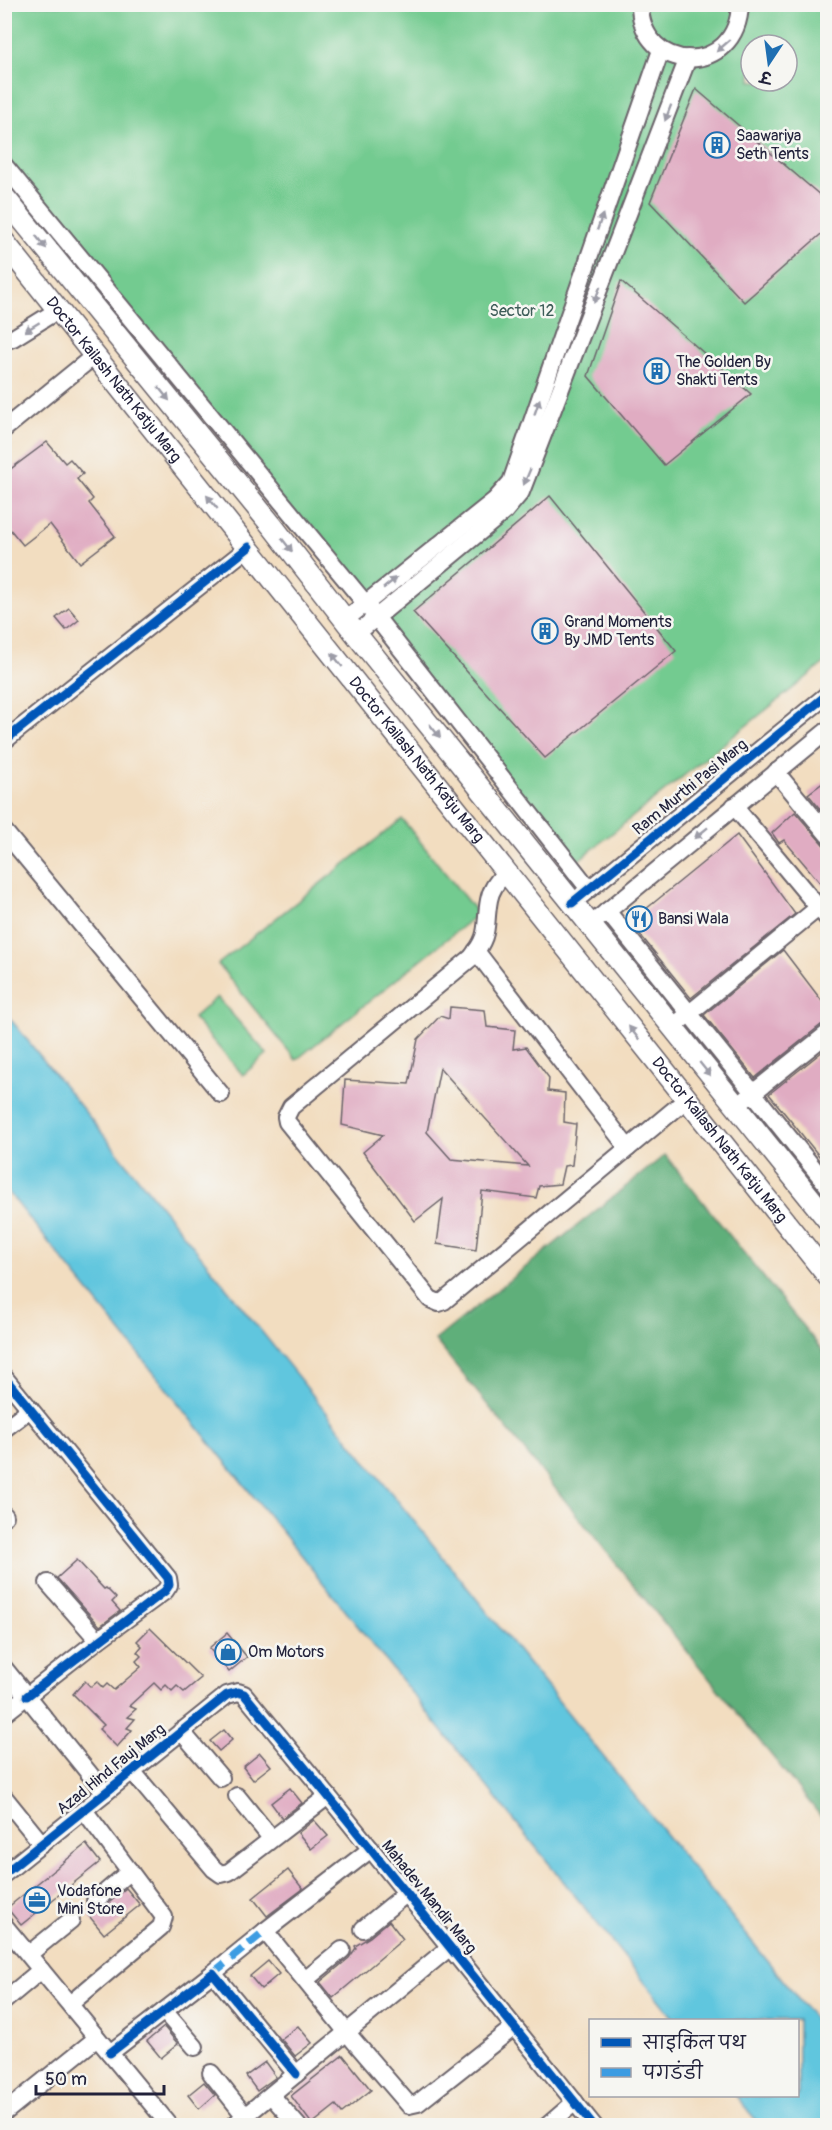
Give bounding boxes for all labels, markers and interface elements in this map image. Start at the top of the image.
north arrow [739,33,799,93]
one-way arrow [715,39,731,52]
text: उ [757,65,775,88]
one-way arrow [662,104,672,122]
place label: Saawariya Seth Tents [736,126,809,164]
building icon: Saawariya Seth Tents [702,130,732,160]
one-way arrow [596,213,606,231]
one-way arrow [35,235,47,250]
one-way arrow [592,286,602,304]
street label: Doctor Kailash Nath Katju Marg [42,293,186,467]
park label: Sector 12 [490,301,554,321]
one-way arrow [24,321,40,332]
place label: The Golden By Shakti Tents [676,352,771,390]
building icon: The Golden By Shakti Tents [642,356,672,386]
one-way arrow [157,386,170,401]
one-way arrow [533,398,542,416]
one-way arrow [522,468,531,486]
one-way arrow [206,495,219,510]
one-way arrow [281,537,294,553]
one-way arrow [383,578,398,590]
place label: Grand Moments By JMD Tents [564,612,672,650]
building icon: Grand Moments By JMD Tents [530,616,560,646]
one-way arrow [330,652,343,668]
street label: Doctor Kailash Nath Katju Marg [344,673,489,847]
one-way arrow [428,723,441,739]
street label: Ram Murthi Pasi Marg [629,735,751,839]
one-way arrow [693,827,709,840]
restaurant icon: Bansi Wala [624,904,654,934]
place label: Bansi Wala [658,909,729,929]
one-way arrow [628,1025,641,1041]
street label: Doctor Kailash Nath Katju Marg [647,1053,792,1227]
one-way arrow [699,1061,711,1076]
shop icon: Om Motors [213,1637,243,1667]
place label: Om Motors [248,1642,324,1662]
street label: Azad Hind Fauj Marg [53,1719,169,1819]
street label: Mahadev Mandir Marg [377,1836,481,1958]
place label: Vodafone Mini Store [57,1881,124,1919]
office icon: Vodafone Mini Store [22,1885,52,1915]
legend [589,2019,799,2097]
text: साइकिल पथ [642,2029,747,2055]
scale bar [36,2058,164,2096]
text: पगडंडी [642,2059,703,2085]
text: 50 m [45,2068,87,2091]

